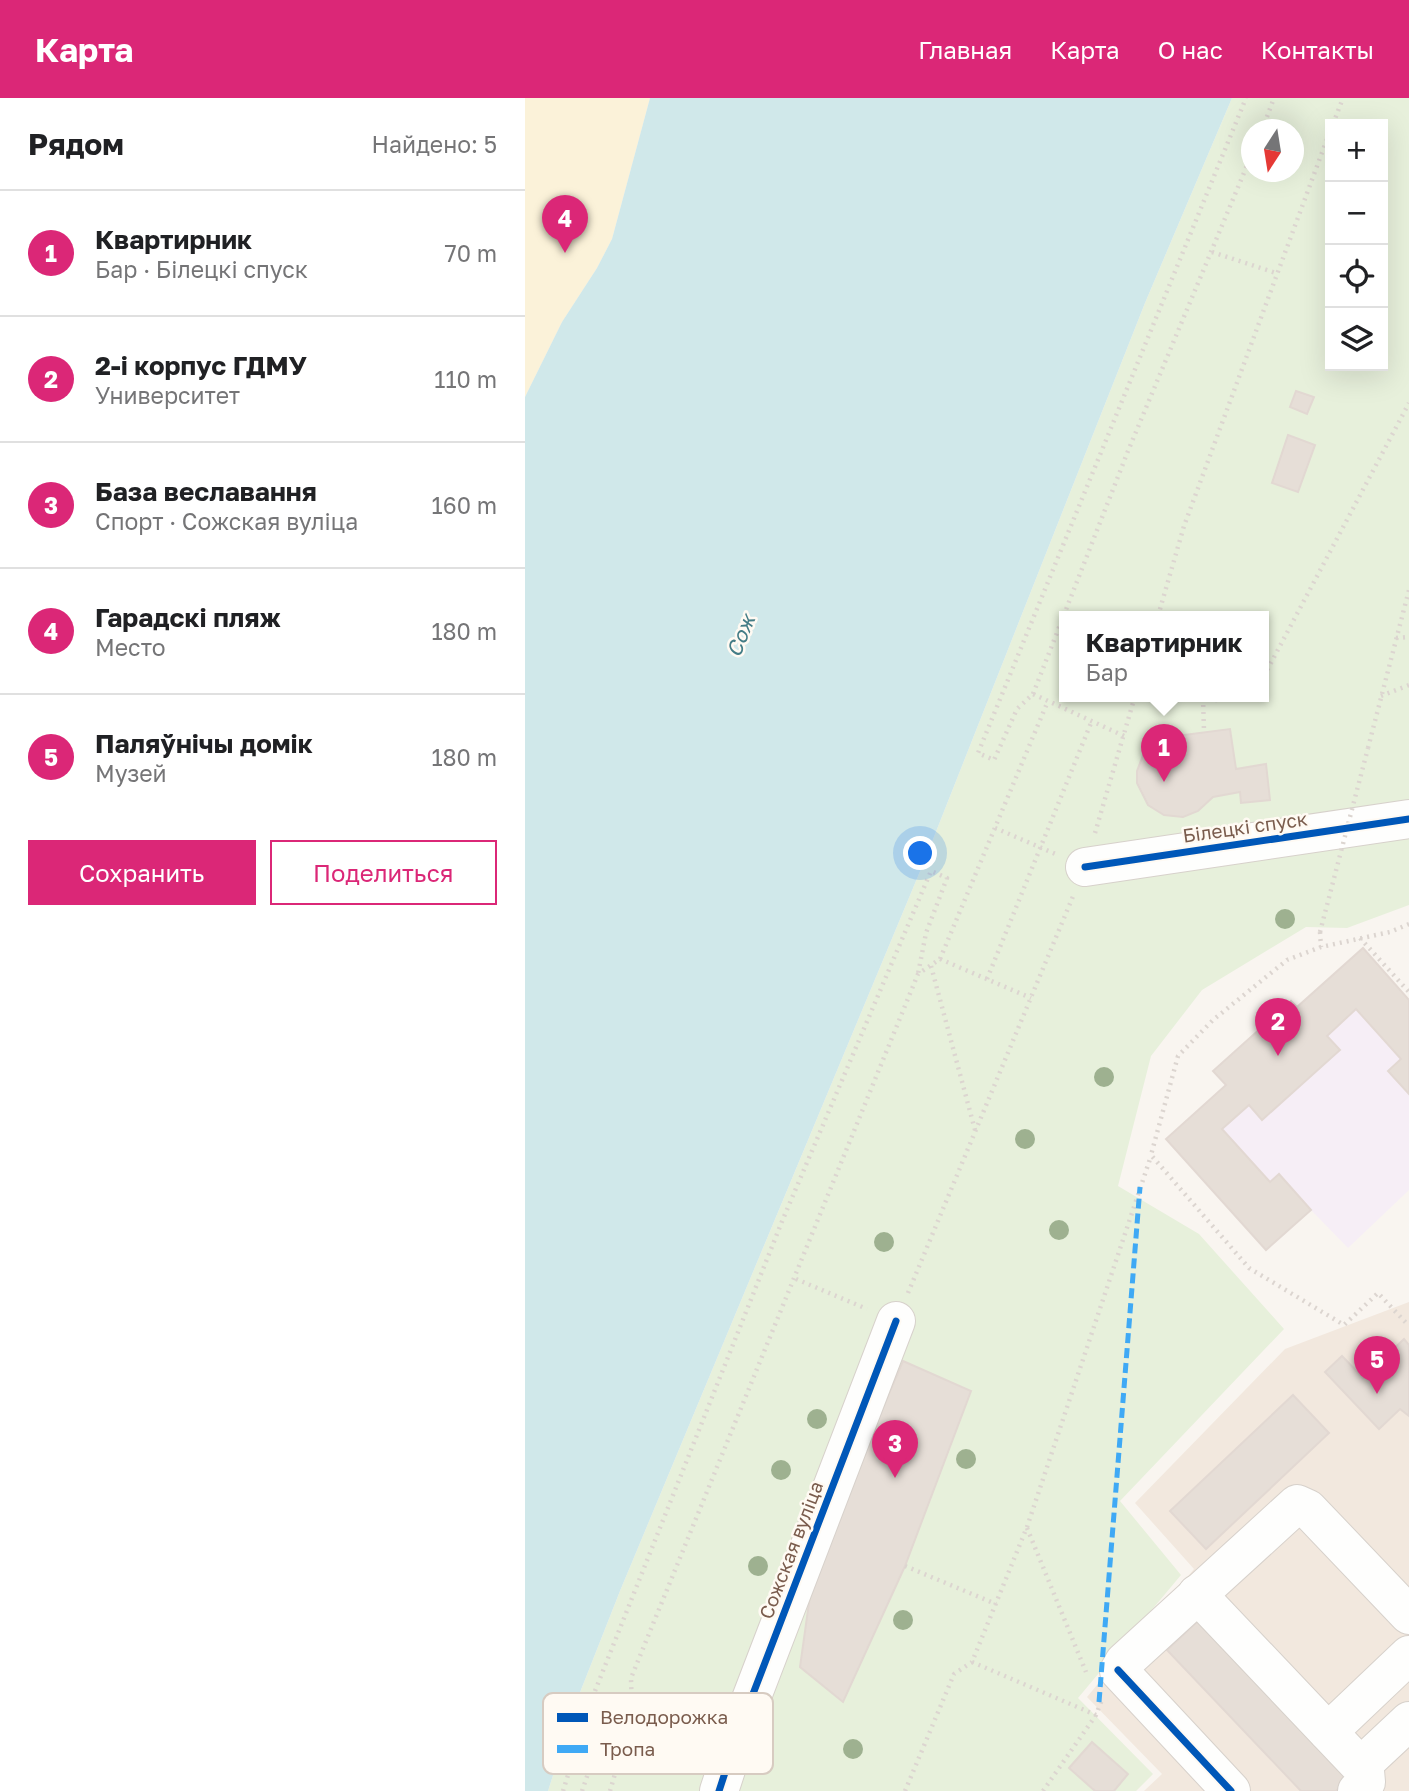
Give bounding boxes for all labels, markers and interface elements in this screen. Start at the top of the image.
text: Карта [35,30,134,69]
text: Главная [918,35,1012,64]
text: Карта [1050,35,1120,64]
text: О нас [1158,35,1223,64]
text: Контакты [1261,35,1374,64]
north arrow [1241,119,1304,182]
map controls [1325,119,1388,371]
button: + [1325,119,1388,182]
text: Рядом [28,126,124,162]
text: Найдено: 5 [371,130,497,158]
button: − [1325,182,1388,245]
pin: 4 [542,195,588,253]
text: Квартирник [95,224,252,255]
text: 1 [45,239,57,267]
text: 70 m [444,239,497,267]
button: locate [1325,245,1388,308]
text: Бар · Білецкі спуск [95,255,308,283]
button: layers [1325,308,1388,371]
text: 2-і корпус ГДМУ [95,350,307,381]
text: 2 [44,365,58,393]
text: 110 m [434,365,497,393]
text: Университет [95,381,240,409]
text: База веславання [95,476,317,507]
text: 3 [44,491,58,519]
text: 160 m [432,491,497,519]
text: Спорт · Сожская вуліца [95,507,358,535]
text: Гарадскі пляж [95,602,281,633]
water label: Сож [720,609,761,661]
popup [1059,611,1269,702]
text: 4 [44,617,58,645]
text: 180 m [431,617,497,645]
text: Квартирник [1085,627,1243,658]
text: Место [95,633,166,661]
text: Бар [1085,658,1128,686]
pin: 1 [1141,724,1187,782]
text: Паляўнічы домік [95,728,313,759]
text: 5 [44,743,58,771]
text: 180 m [431,743,497,771]
text: Музей [95,759,167,787]
street label: Білецкі спуск [1181,806,1309,847]
your location [903,836,937,870]
button: Сохранить [28,840,256,905]
button: Поделиться [270,840,497,905]
pin: 2 [1255,998,1301,1056]
pin: 5 [1354,1336,1400,1394]
pin: 3 [872,1420,918,1478]
street label: Сожская вуліца [754,1478,827,1622]
legend [543,1693,773,1774]
text: Велодорожка [600,1705,728,1728]
text: Тропа [600,1737,655,1760]

